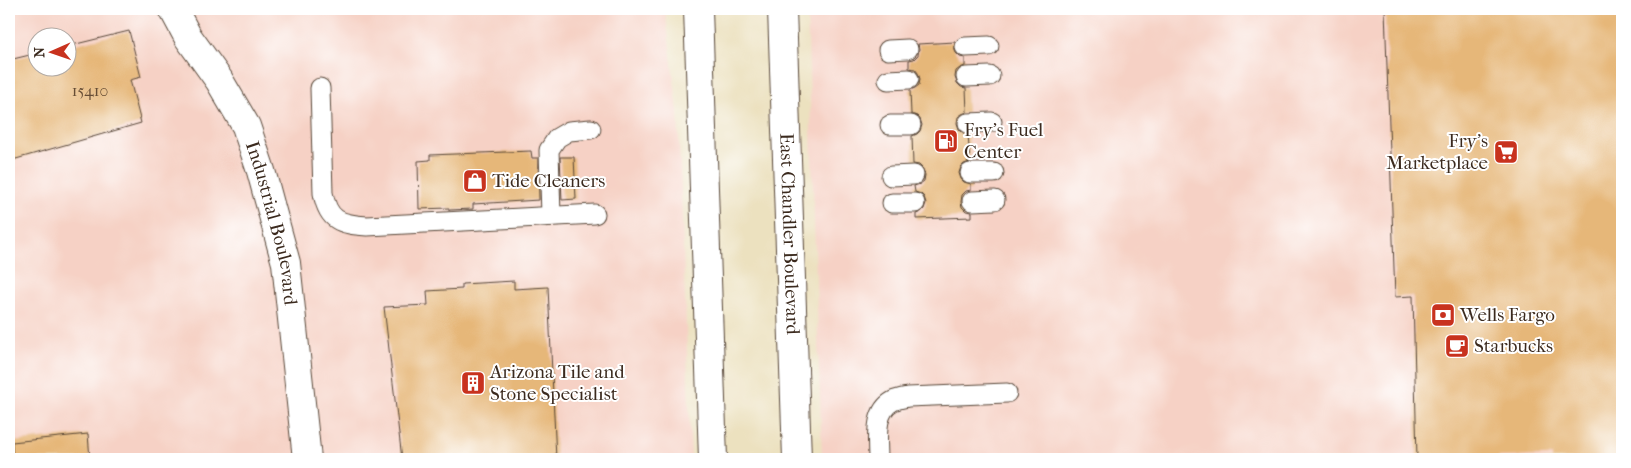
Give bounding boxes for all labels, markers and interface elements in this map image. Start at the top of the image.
north arrow [28,28,78,78]
text: N [31,46,48,58]
house number: 15410 [72,81,108,100]
place label: Fry's Fuel Center [964,119,1043,163]
fuel station icon: Fry's Fuel Center [933,128,959,154]
place label: Fry's Marketplace [1386,130,1488,174]
street label: East Chandler Boulevard [775,133,804,336]
street label: Industrial Boulevard [241,138,302,307]
supermarket icon: Fry's Marketplace [1493,139,1519,165]
shop icon: Tide Cleaners [462,168,488,194]
place label: Tide Cleaners [492,170,605,192]
bank icon: Wells Fargo [1430,302,1456,328]
place label: Wells Fargo [1459,304,1555,326]
cafe icon: Starbucks [1444,333,1470,359]
place label: Starbucks [1474,335,1553,357]
place label: Arizona Tile and Stone Specialist [489,361,625,405]
building icon: Arizona Tile and Stone Specialist [460,370,486,396]

